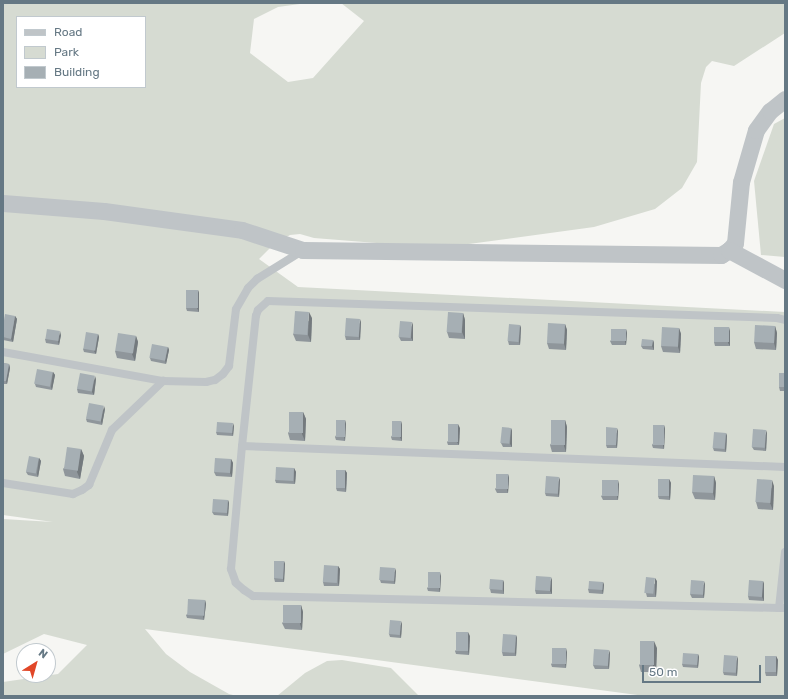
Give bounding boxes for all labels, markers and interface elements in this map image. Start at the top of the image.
legend [16,16,146,88]
text: Road [54,25,82,39]
text: Park [54,45,79,59]
text: Building [54,65,100,79]
north arrow [16,643,56,683]
text: N [36,646,50,661]
scale bar [644,657,763,683]
text: 50 m [649,665,677,679]

